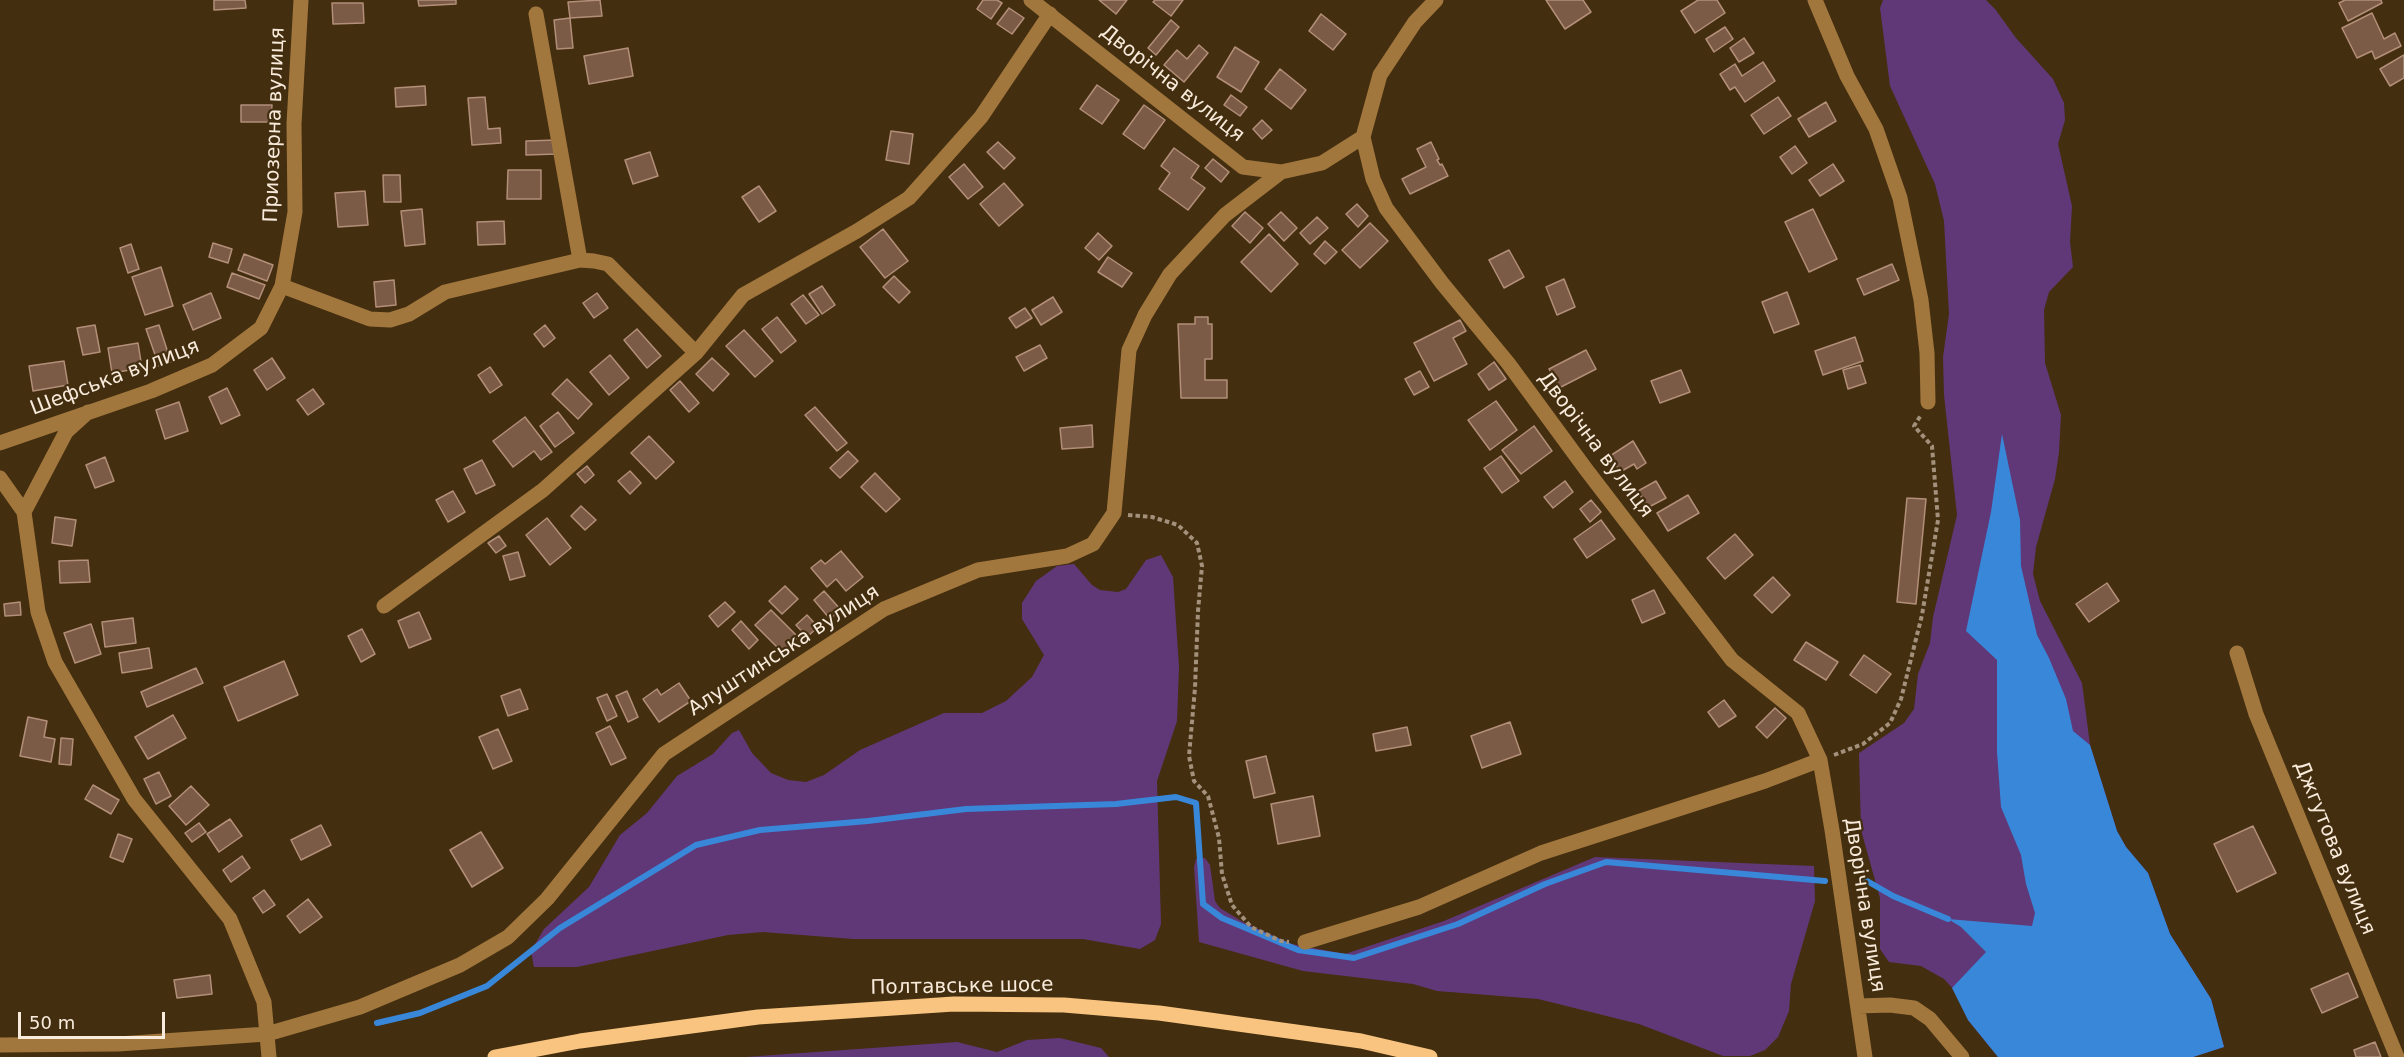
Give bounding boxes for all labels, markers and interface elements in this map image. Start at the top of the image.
street label: Дворічна вулиця [1095,20,1249,148]
street label: Приозерна вулиця [260,27,290,223]
street label: Шефська вулиця [27,335,203,421]
street label: Дворічна вулиця [1532,367,1658,523]
street label: Алуштинська вулиця [684,580,884,722]
street label: Джгутова вулиця [2288,758,2380,938]
street label: Дворічна вулиця [1838,816,1890,994]
street label: Полтавське шосе [870,973,1054,1001]
scale bar [21,1000,168,1038]
text: 50 m [29,1012,75,1033]

